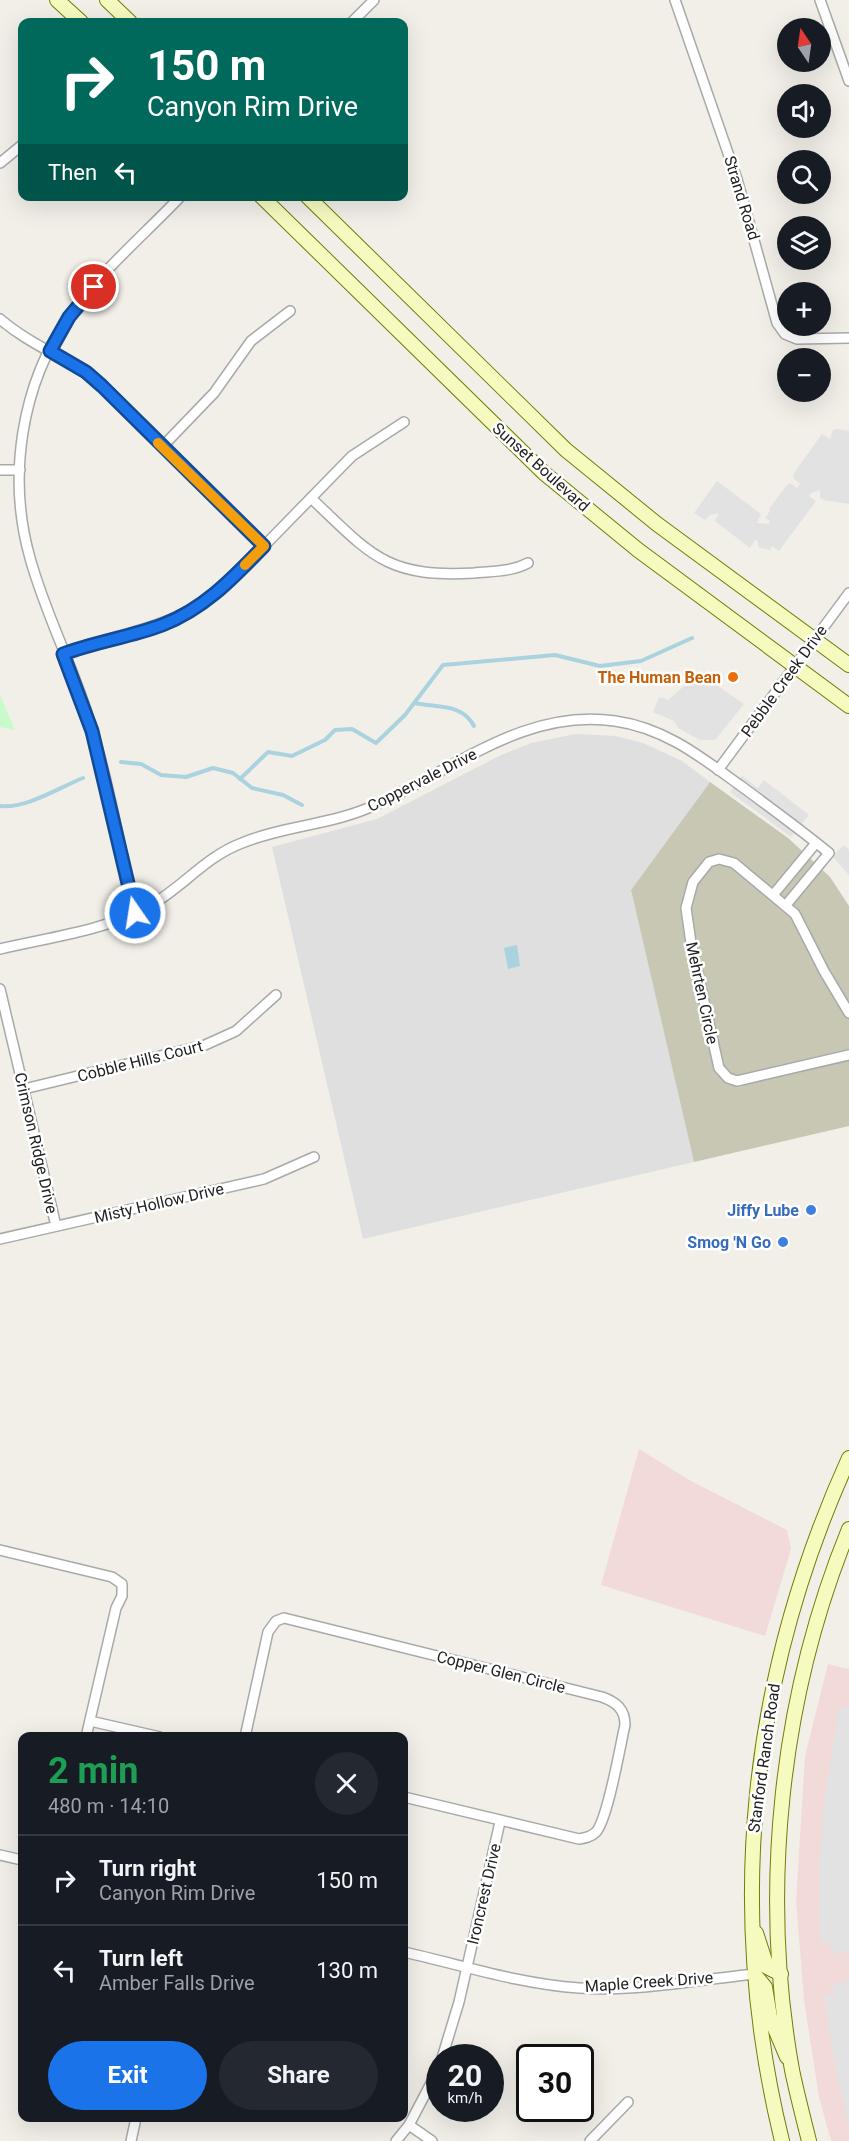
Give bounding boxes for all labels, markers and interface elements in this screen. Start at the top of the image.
north arrow [777,18,831,72]
map controls [777,18,831,402]
text: 150 m [147,41,266,90]
icon: right [48,42,126,120]
button: sound [777,84,831,138]
text: Canyon Rim Drive [147,91,358,123]
button: search [777,150,831,204]
street label: Strand Road [720,154,764,242]
icon: left [109,156,142,189]
text: Then [48,160,97,185]
button: layers [777,216,831,270]
pin [68,261,119,312]
icon: arrive [77,270,110,303]
button: + [777,282,831,336]
button: − [777,348,831,402]
street label: Sunset Boulevard [489,418,593,516]
street label: Pebble Creek Drive [737,621,831,741]
place label: The Human Bean [598,668,721,687]
marker: The Human Bean [726,670,740,684]
street label: Coppervale Drive [364,744,480,816]
position arrow [103,881,167,945]
street label: Mehrten Circle [682,940,722,1046]
street label: Cobble Hills Court [75,1036,205,1086]
street label: Crimson Ridge Drive [11,1071,61,1215]
street label: Misty Hollow Drive [92,1179,226,1227]
place label: Jiffy Lube [727,1201,799,1220]
marker: Jiffy Lube [804,1203,818,1217]
place label: Smog 'N Go [687,1233,771,1252]
marker: Smog 'N Go [776,1235,790,1249]
street label: Copper Glen Circle [435,1647,567,1697]
street label: Stanford Ranch Road [744,1682,784,1834]
text: 2 min [48,1750,139,1792]
button: close [315,1752,378,1815]
text: 480 m · 14:10 [48,1794,169,1818]
street label: Ironcrest Drive [463,1842,505,1946]
text: Turn right [99,1856,196,1881]
icon: right [48,1864,81,1897]
text: 150 m [316,1868,378,1893]
text: Canyon Rim Drive [99,1881,255,1905]
text: Turn left [99,1946,183,1971]
icon: left [48,1954,81,1987]
text: 130 m [316,1958,378,1983]
street label: Maple Creek Drive [584,1968,714,1996]
text: Amber Falls Drive [99,1971,255,1995]
button: Exit [48,2041,207,2110]
button: Share [219,2041,378,2110]
speed limit sign: 30 [516,2044,594,2122]
text: 20 [448,2058,482,2093]
text: km/h [447,2089,483,2107]

